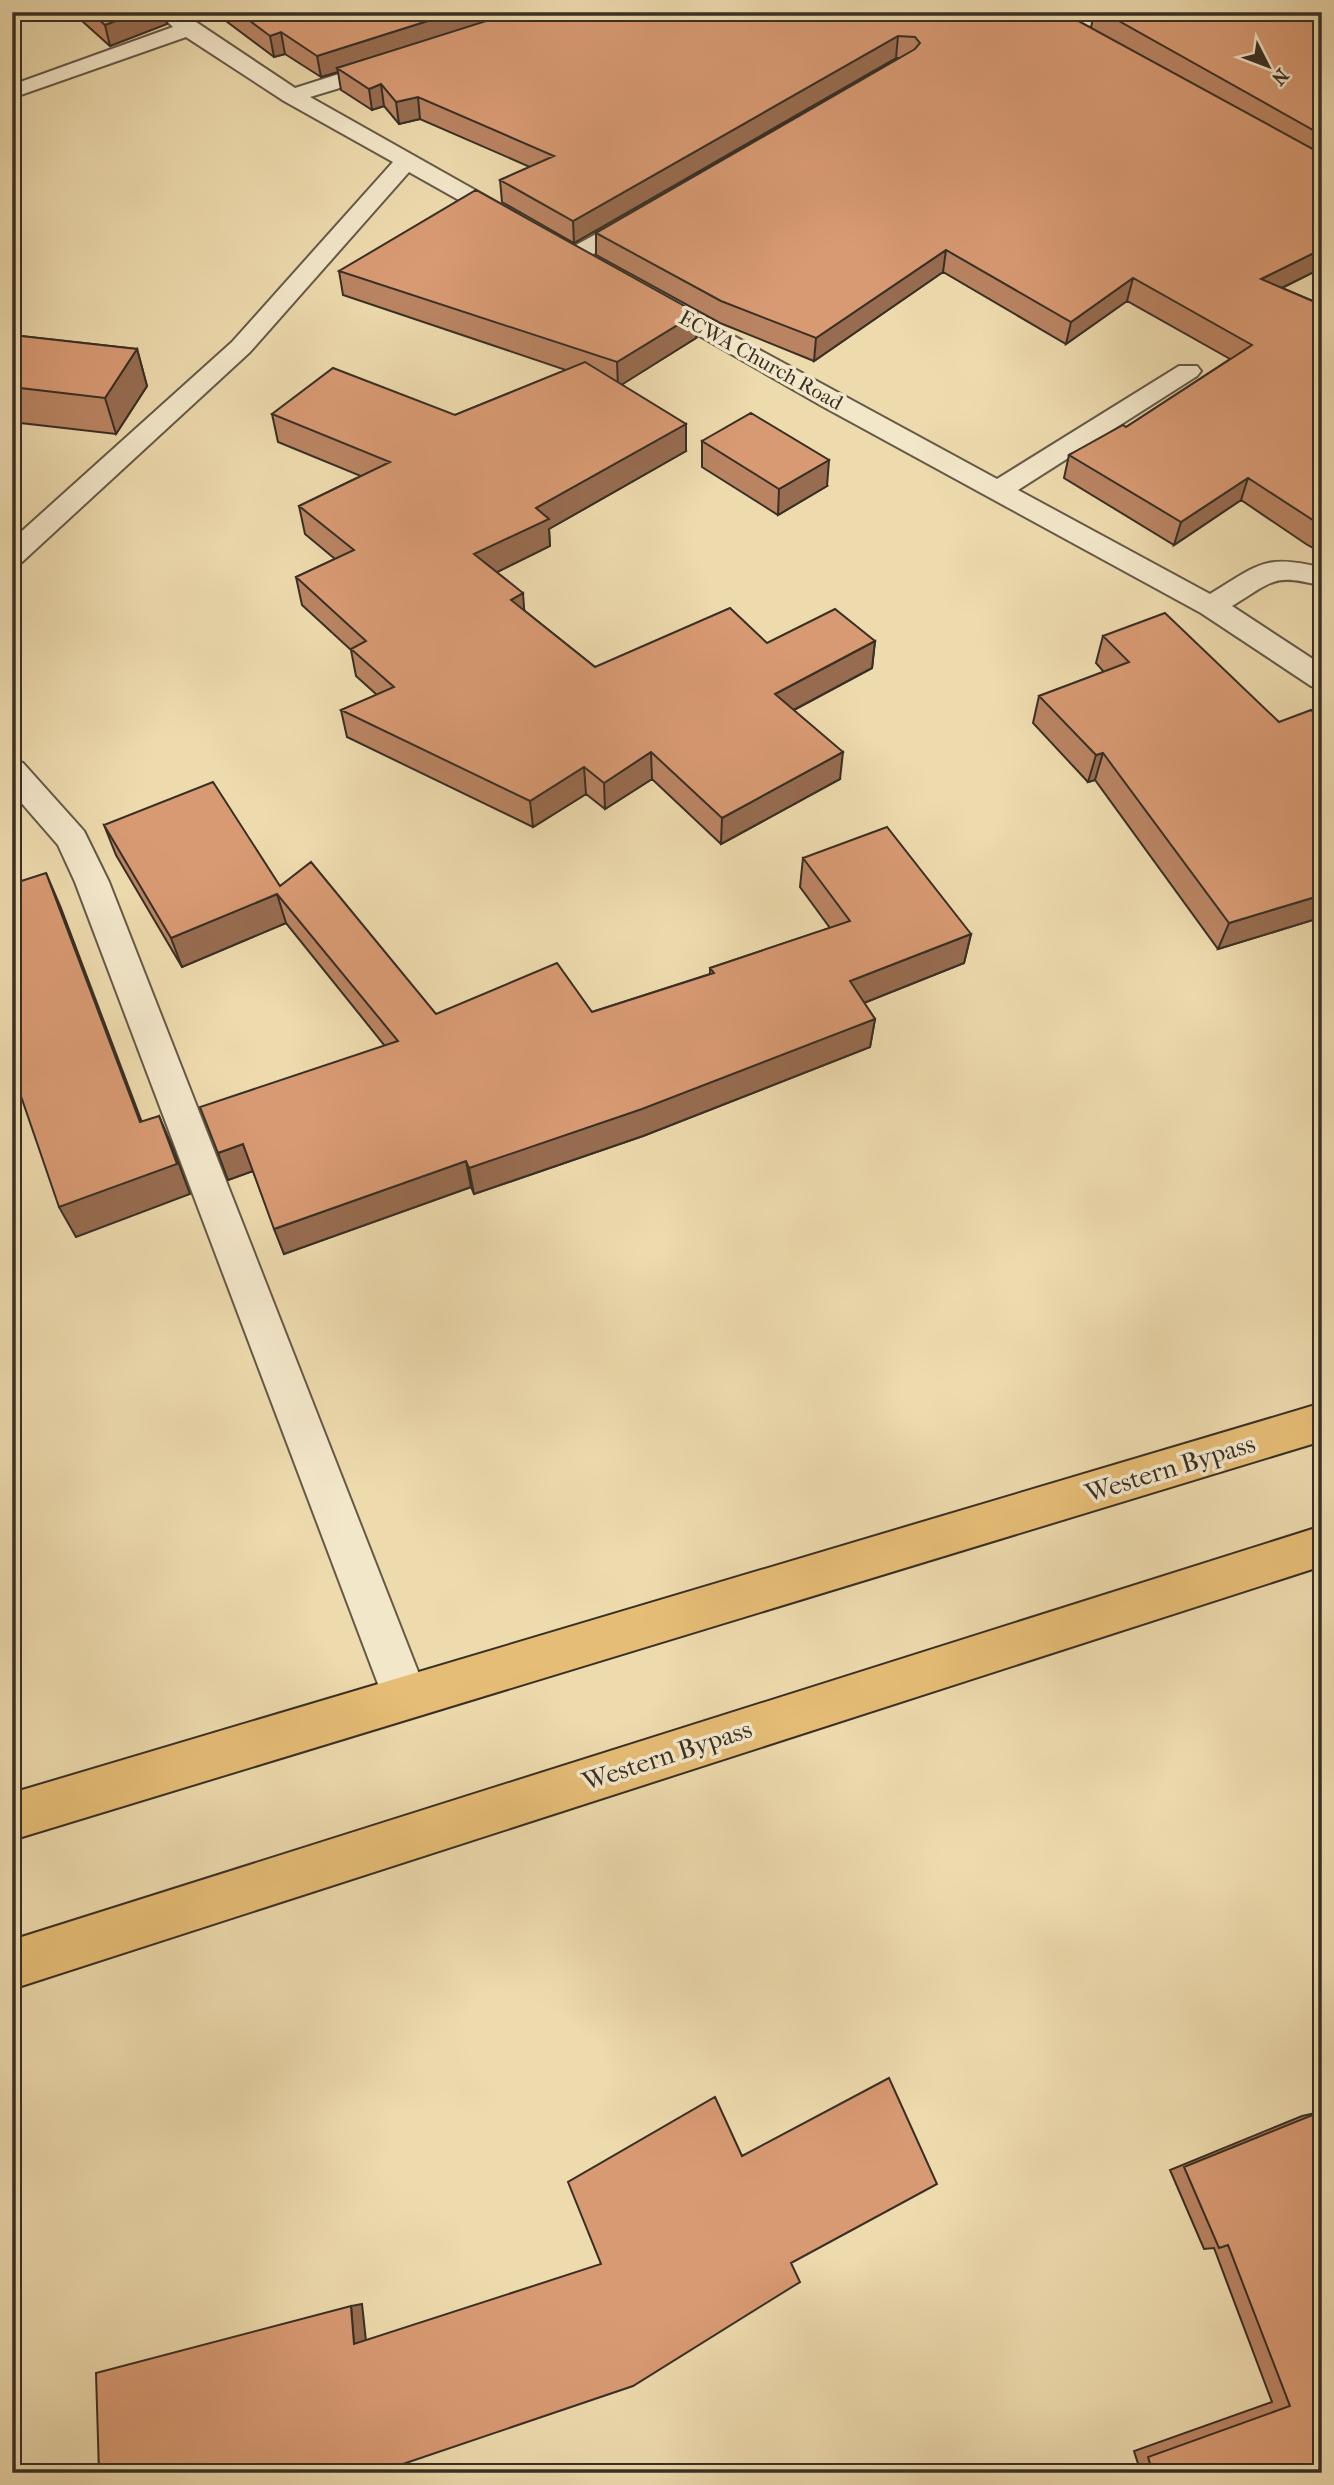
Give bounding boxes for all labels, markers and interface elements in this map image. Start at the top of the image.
north arrow [1232,32,1302,102]
text: N [1267,64,1293,90]
street label: ECWA Church Road [675,305,847,415]
street label: Western Bypass [1080,1428,1259,1509]
street label: Western Bypass [578,1714,756,1798]

